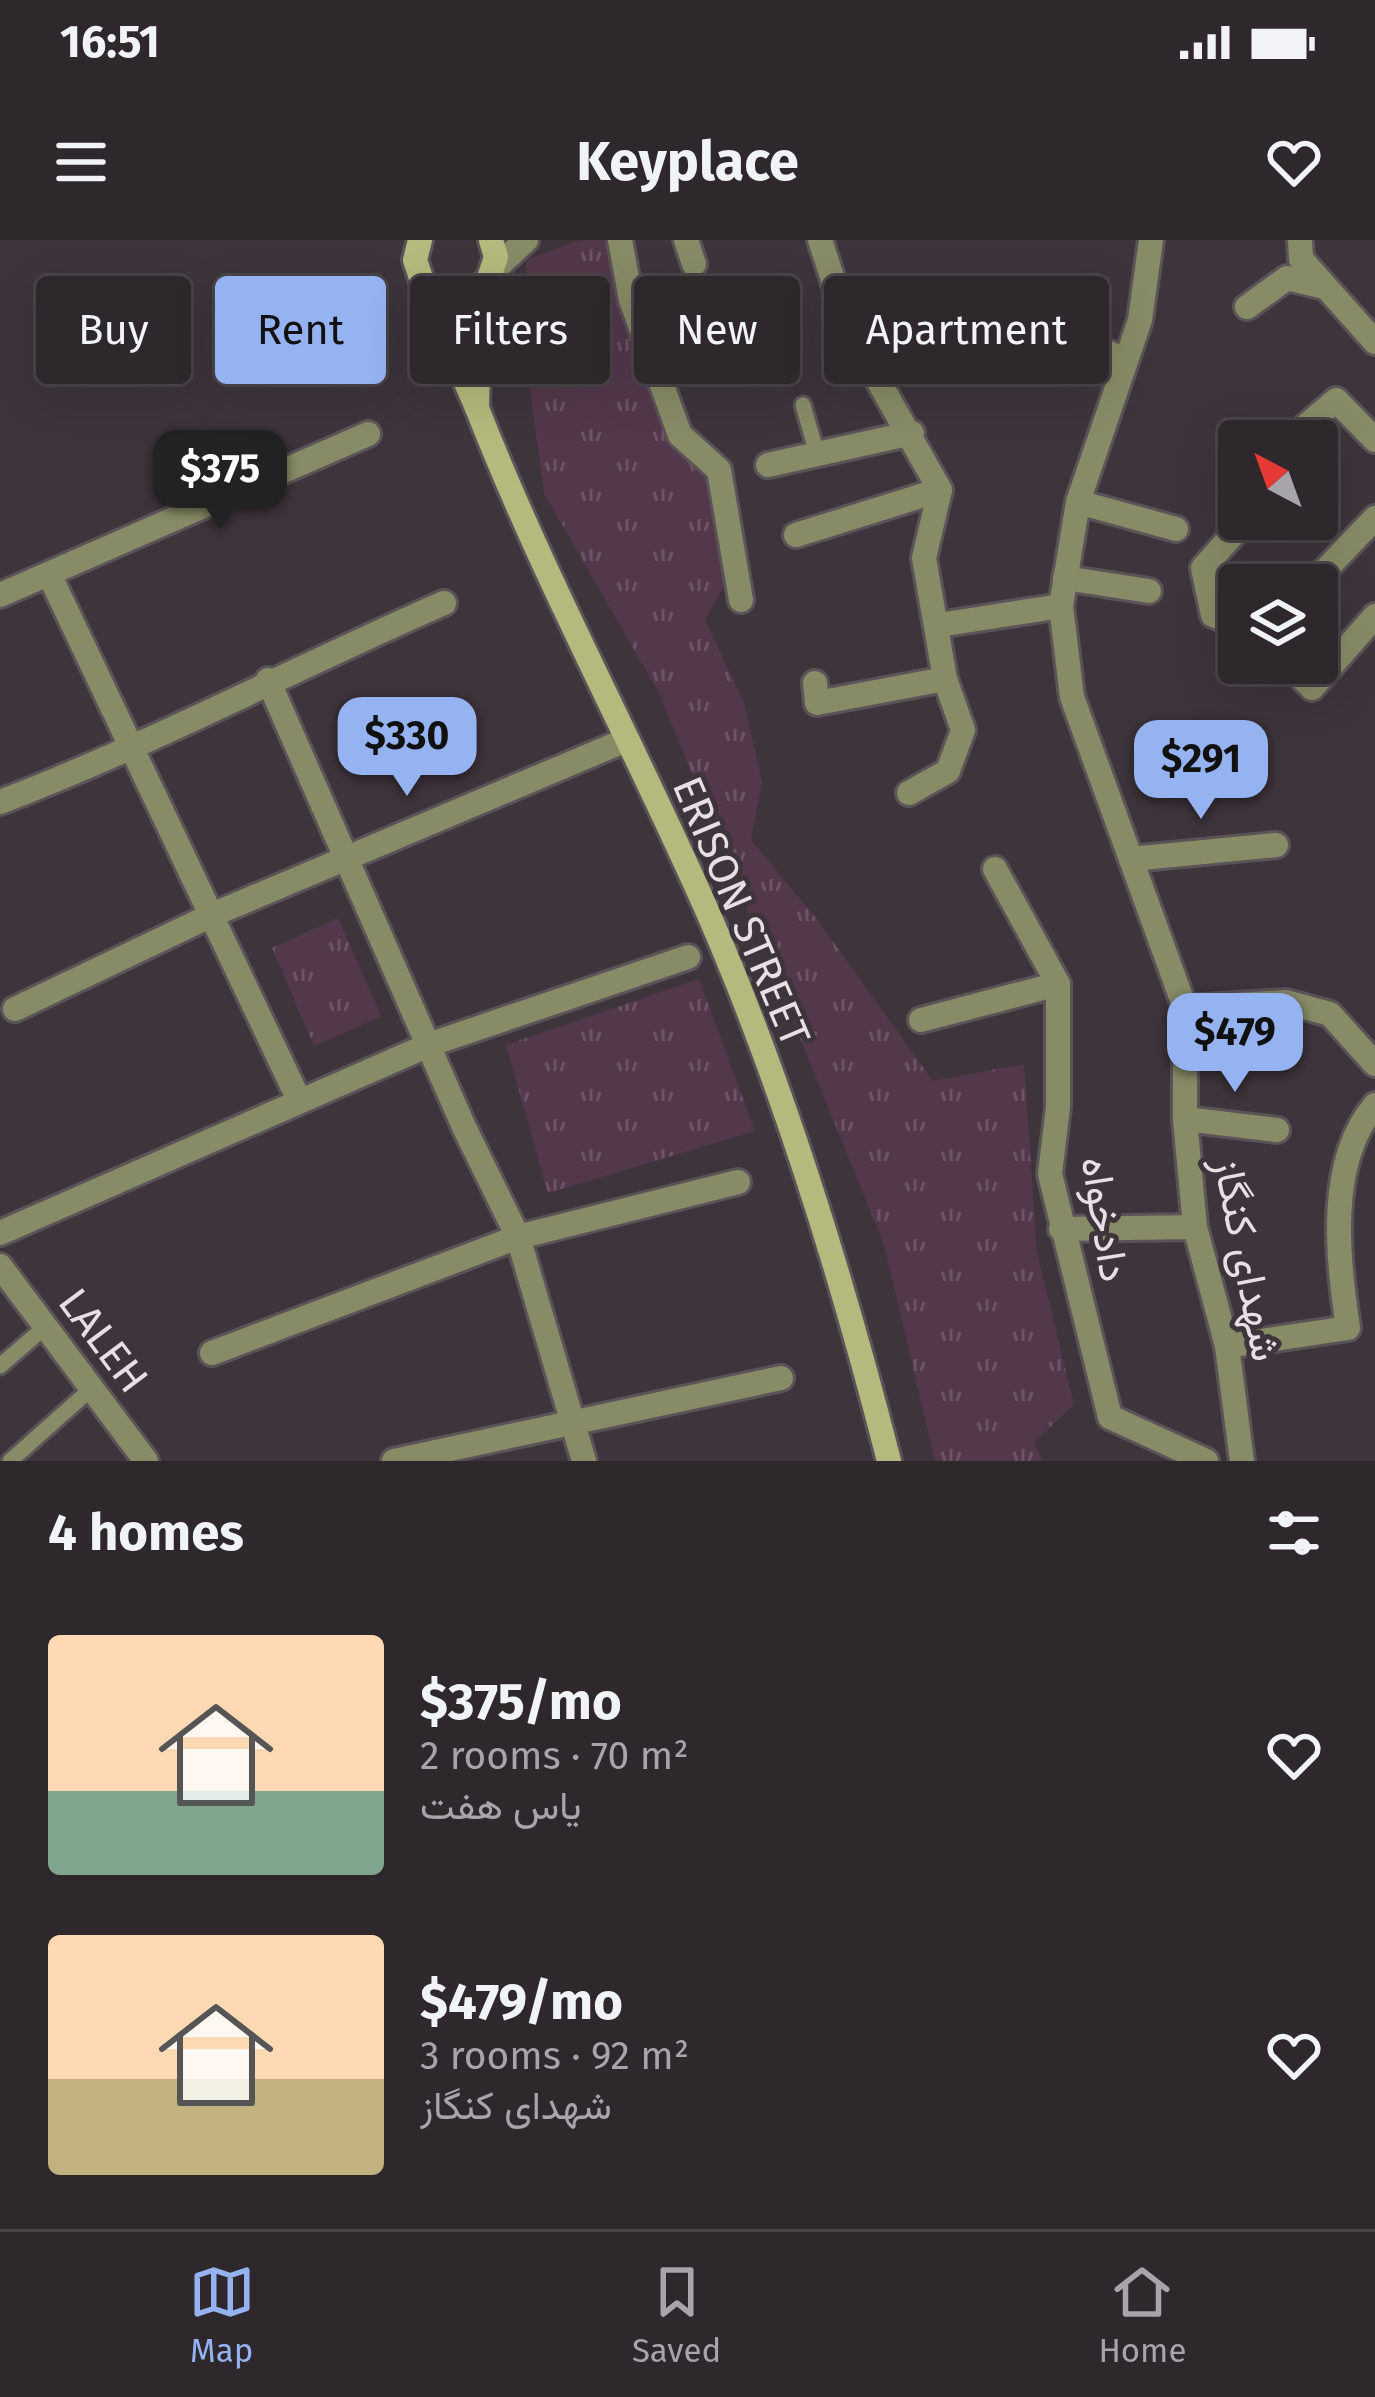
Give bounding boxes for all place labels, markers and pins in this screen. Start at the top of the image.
pin: $375 [149,430,291,532]
pin: $330 [336,697,478,799]
pin: $291 [1130,720,1272,822]
pin: $479 [1164,993,1306,1095]

